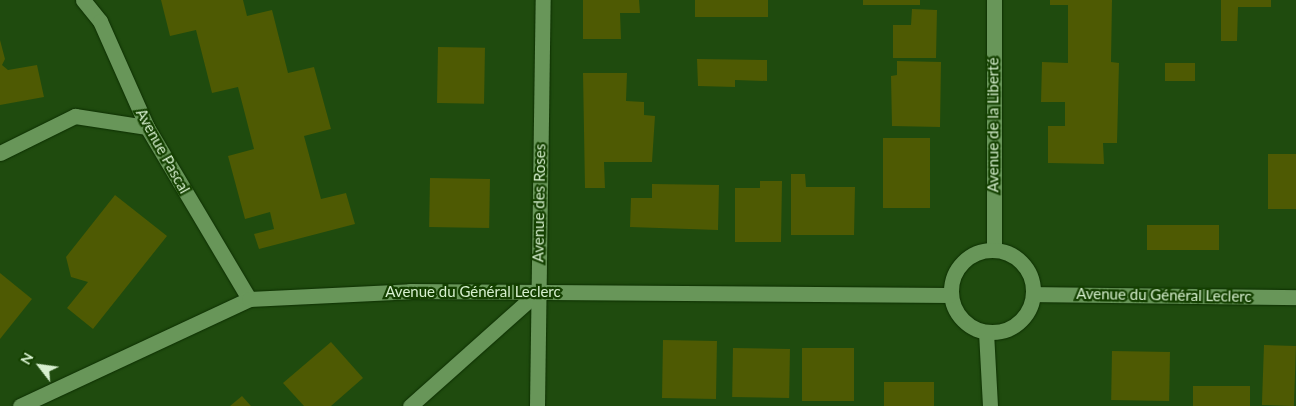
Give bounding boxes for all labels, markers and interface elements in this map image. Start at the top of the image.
street label: Avenue de la Liberté [984,58,1002,192]
street label: Avenue Pascal [132,105,194,197]
street label: Avenue des Roses [529,144,549,262]
street label: Avenue du Général Leclerc [385,283,561,301]
street label: Avenue du Général Leclerc [1076,284,1252,306]
north arrow [15,341,65,391]
text: N [17,349,37,367]

